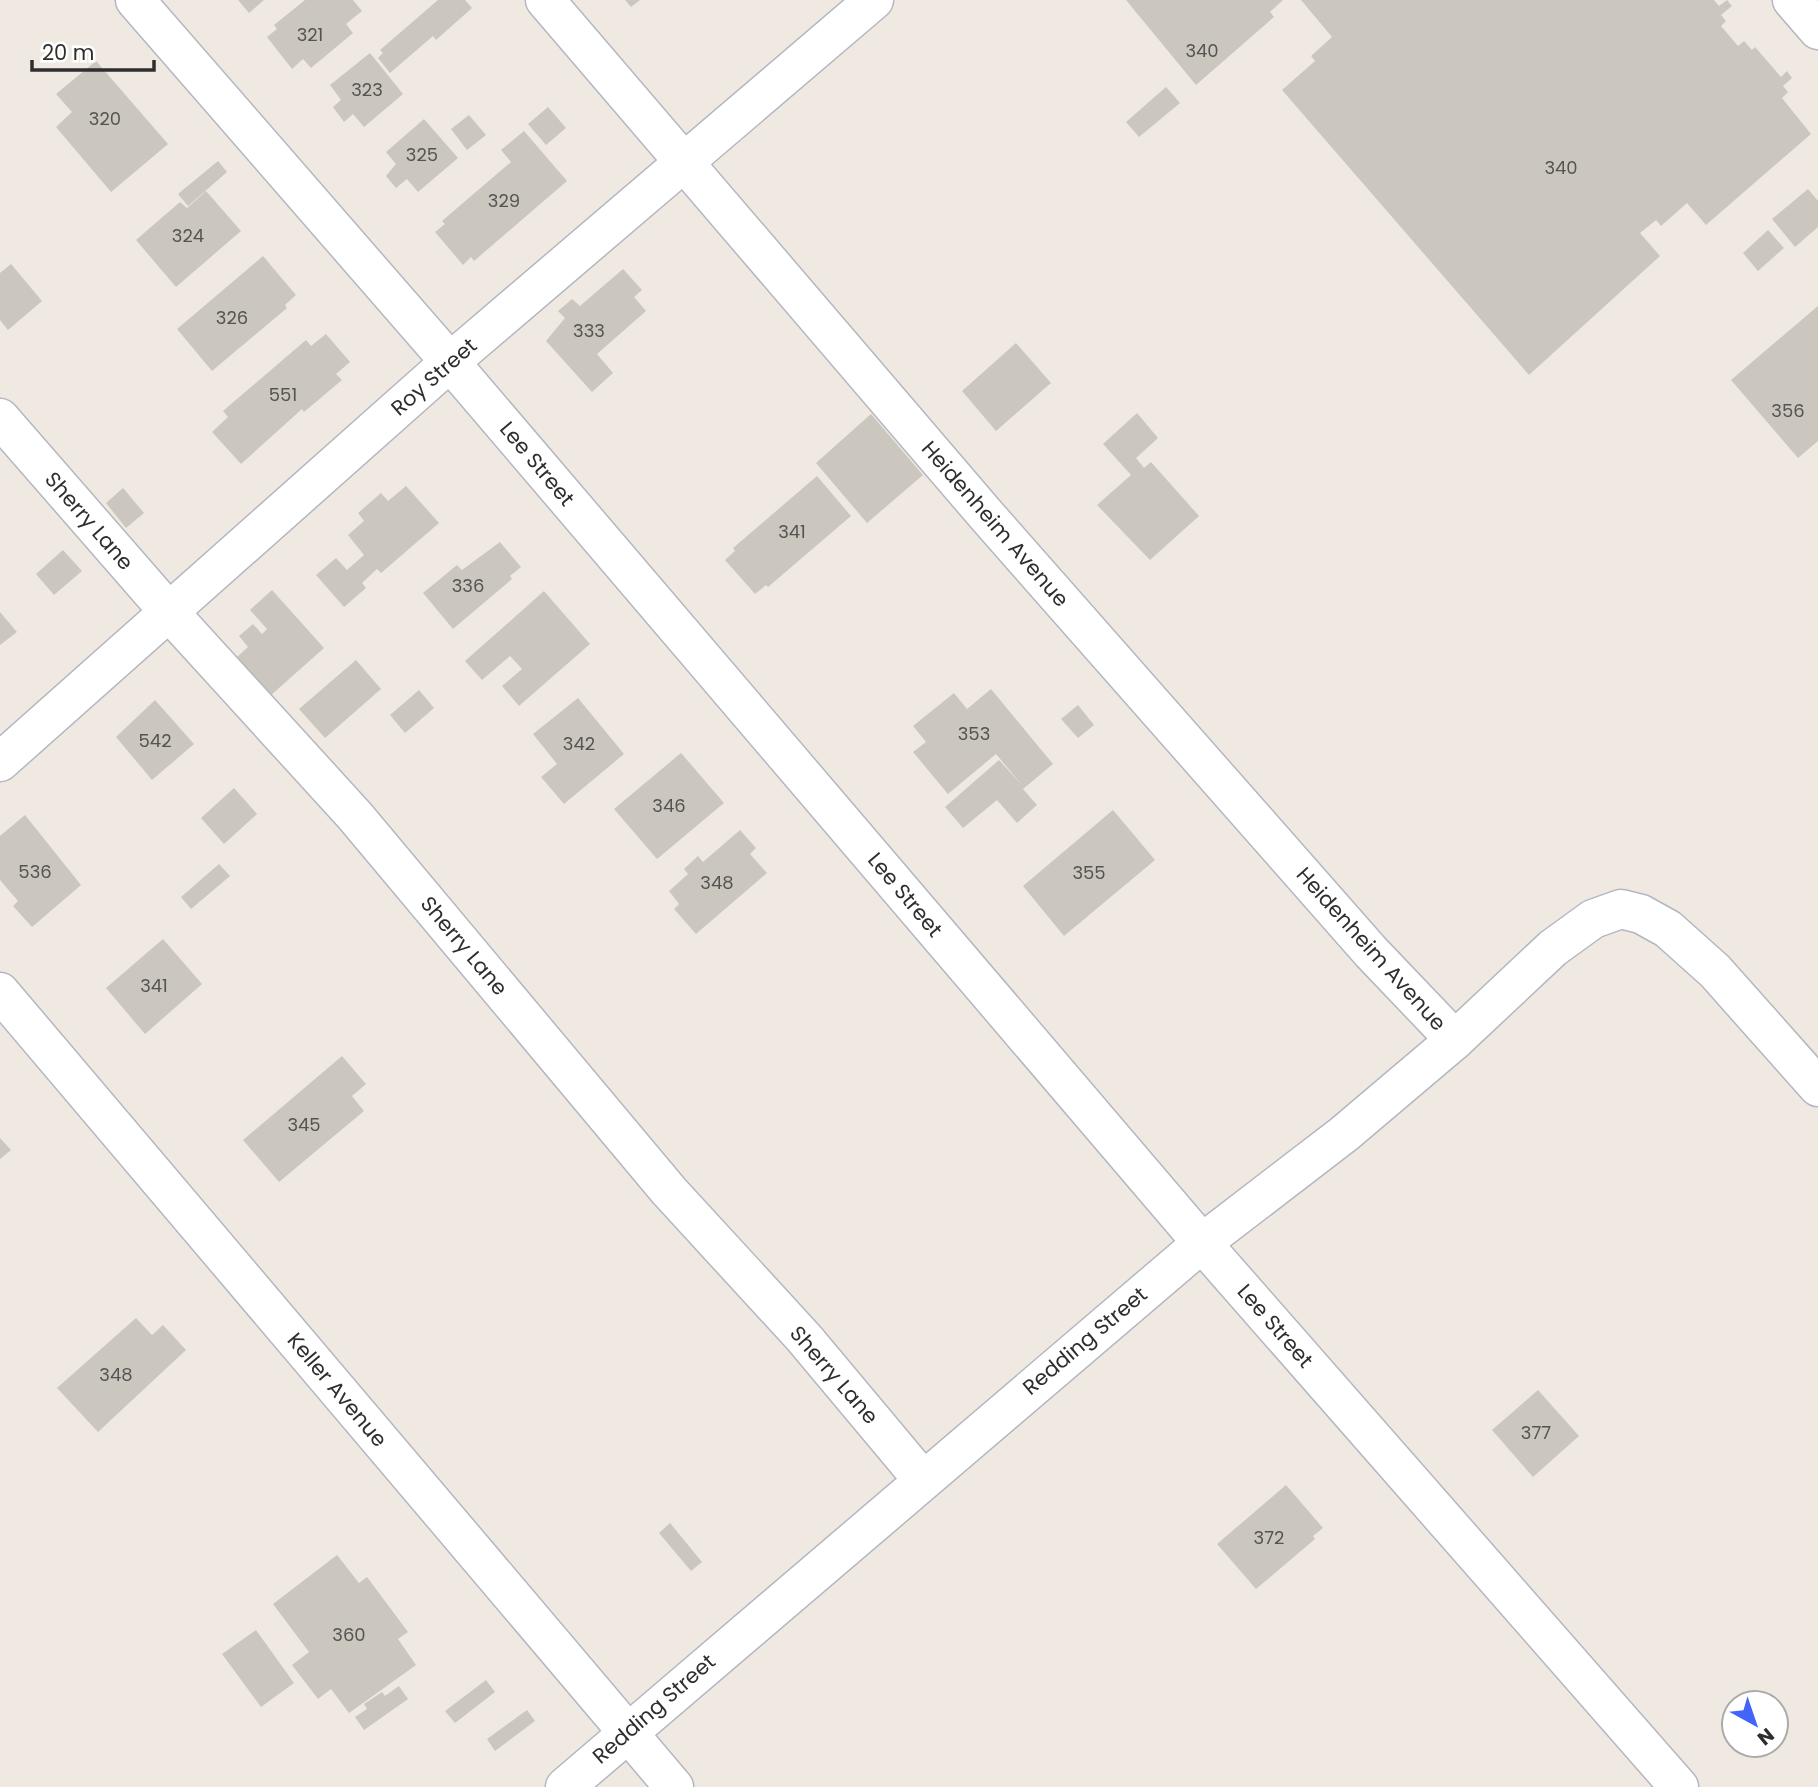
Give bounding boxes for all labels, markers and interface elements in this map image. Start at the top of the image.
house number: 321 [297,22,323,47]
scale bar [32,28,154,72]
text: 20 m [42,38,95,67]
house number: 340 [1185,38,1219,63]
house number: 323 [351,77,383,102]
house number: 320 [89,106,121,131]
house number: 325 [406,142,438,167]
house number: 340 [1544,155,1578,180]
house number: 329 [488,188,520,213]
house number: 324 [172,223,204,248]
house number: 326 [216,305,248,330]
house number: 333 [573,318,605,343]
street label: Roy Street [384,331,483,422]
house number: 551 [269,382,297,407]
house number: 356 [1771,398,1805,423]
street label: Lee Street [493,415,581,512]
street label: Heidenheim Avenue [915,435,1076,613]
street label: Sherry Lane [39,465,140,576]
house number: 341 [778,519,806,544]
house number: 336 [452,573,484,598]
house number: 353 [958,721,990,746]
house number: 542 [139,728,171,753]
house number: 342 [563,731,595,756]
house number: 346 [652,793,686,818]
street label: Lee Street [861,846,949,943]
house number: 536 [18,859,52,884]
house number: 355 [1072,860,1106,885]
street label: Heidenheim Avenue [1290,861,1453,1037]
house number: 348 [700,870,734,895]
street label: Sherry Lane [414,890,515,1002]
house number: 341 [140,973,168,998]
house number: 345 [287,1112,321,1137]
street label: Lee Street [1231,1278,1320,1374]
street label: Redding Street [1016,1280,1153,1401]
street label: Sherry Lane [784,1319,885,1430]
street label: Keller Avenue [281,1326,394,1453]
house number: 348 [99,1362,133,1387]
house number: 377 [1521,1420,1551,1445]
house number: 372 [1254,1525,1284,1550]
house number: 360 [332,1622,366,1647]
street label: Redding Street [586,1647,721,1770]
north arrow [1720,1689,1790,1759]
text: N [1751,1722,1780,1752]

